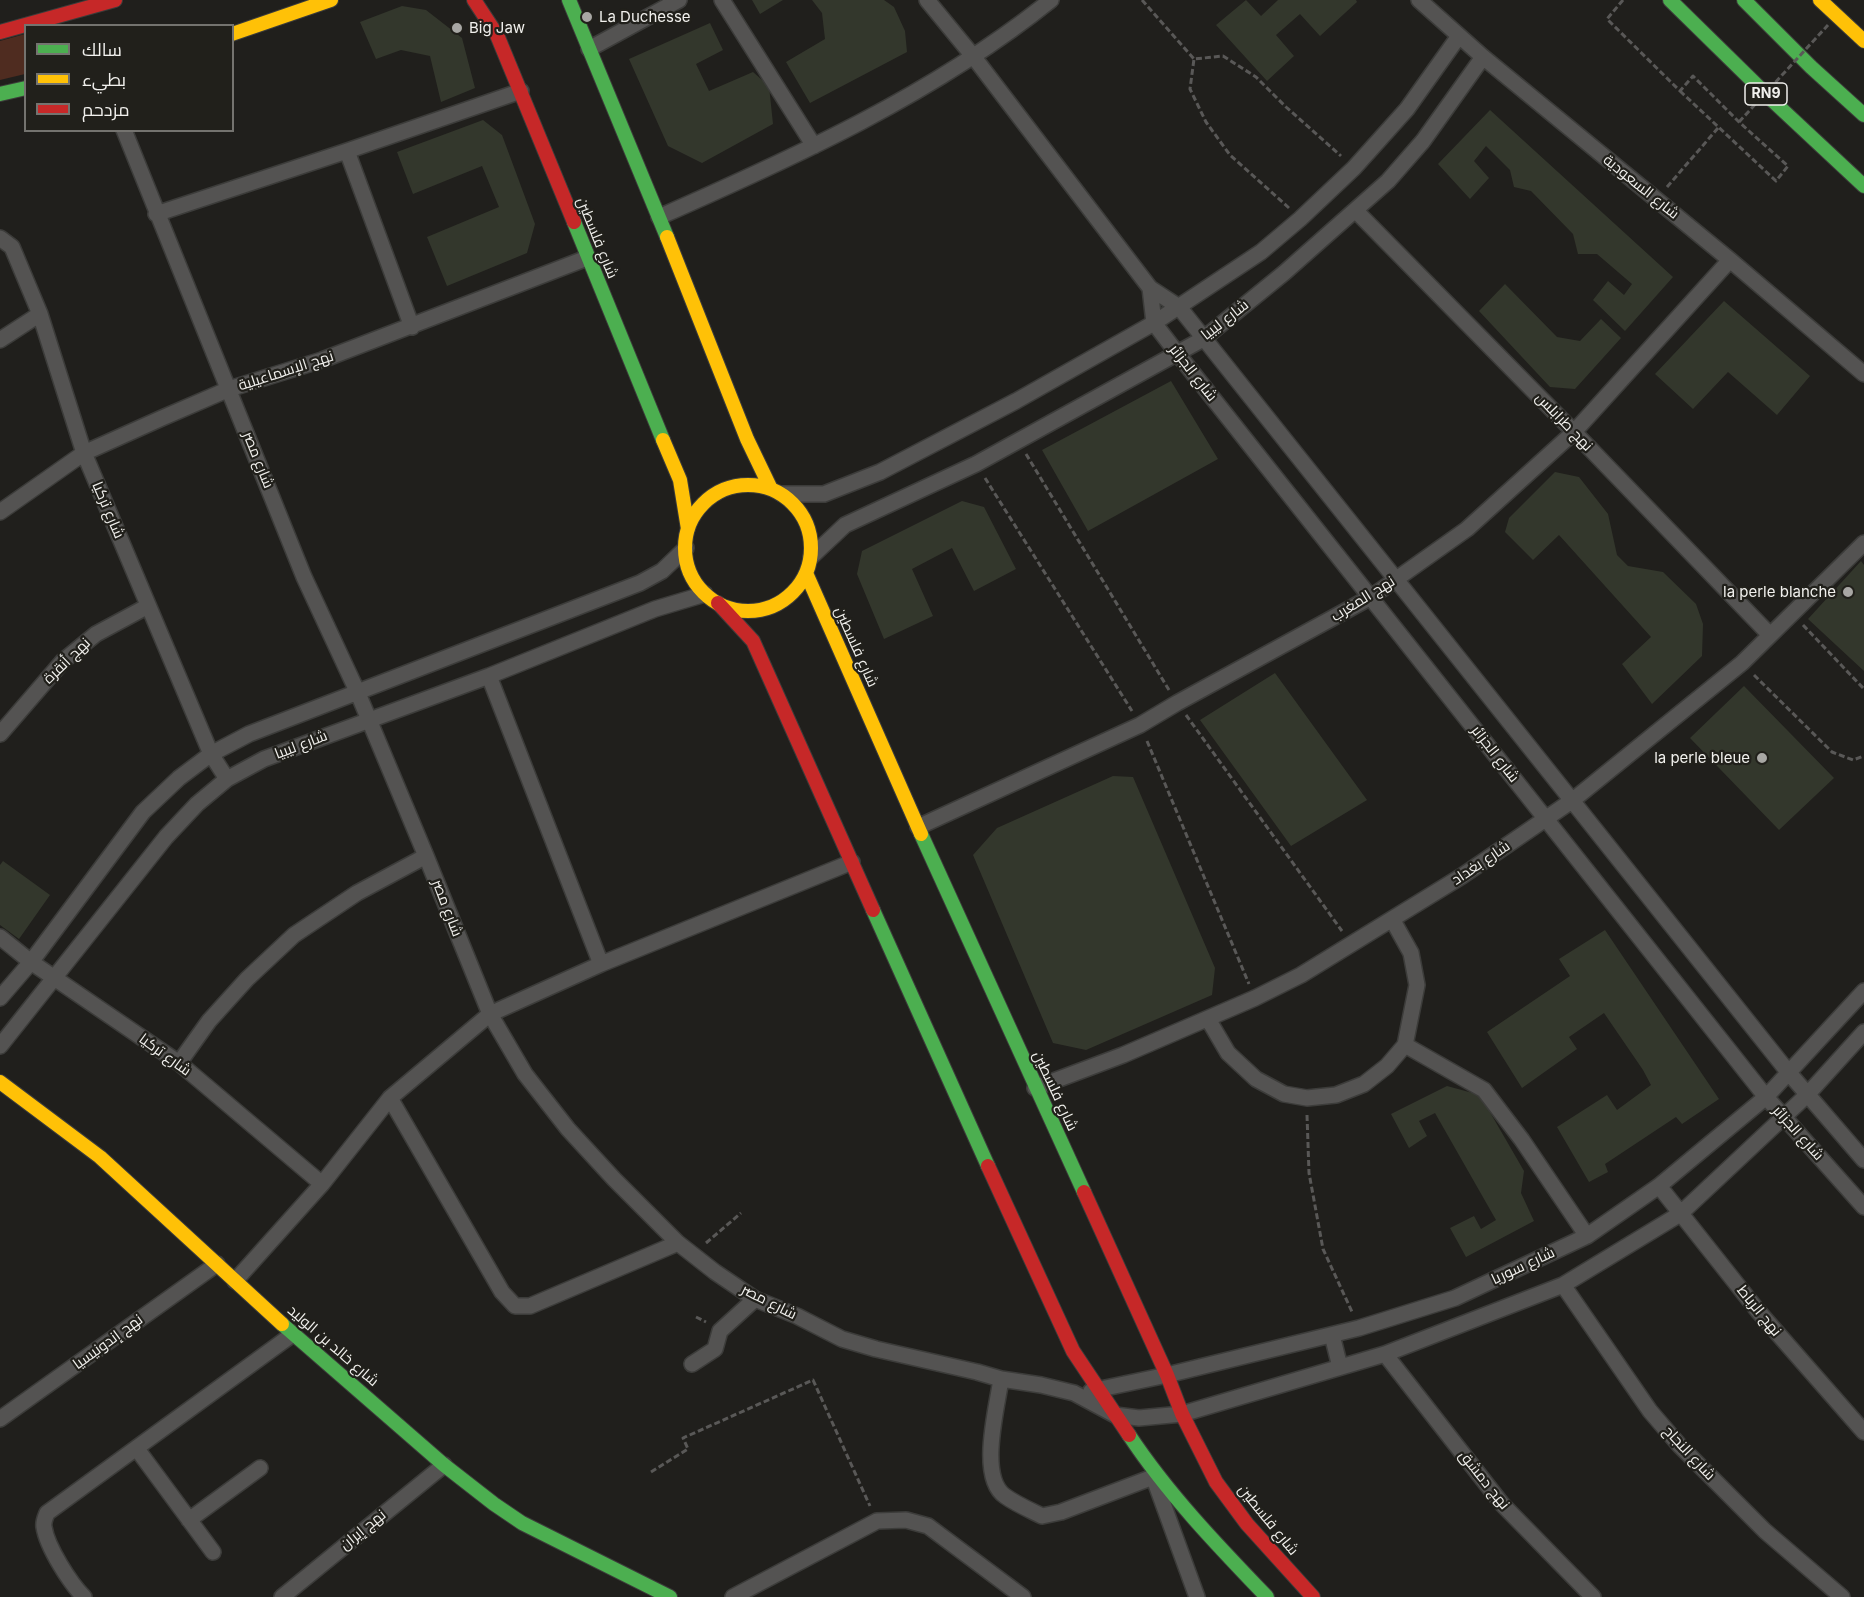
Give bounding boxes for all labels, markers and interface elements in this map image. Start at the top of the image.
place label: La Duchesse [599,8,691,26]
marker: La Duchesse [580,10,594,24]
place label: Big Jaw [469,19,525,37]
marker: Big Jaw [450,21,464,35]
legend [24,24,234,132]
text: سالك [82,39,122,60]
text: بطيء [82,69,126,90]
road number: RN9 [1745,83,1787,105]
text: مزدحم [82,99,130,120]
street label: شارع السعودية [1599,151,1683,223]
street label: شارع فلسطين [573,195,621,281]
street label: شارع ليبيا [1198,296,1252,344]
street label: شارع الجزائر [1165,341,1221,405]
street label: نهج الإسماعيلية [236,347,336,395]
street label: نهج طرابلس [1532,389,1596,455]
street label: شارع مصر [238,429,278,491]
street label: شارع تركيا [88,479,128,541]
street label: نهج المغرب [1328,572,1398,626]
place label: la perle blanche [1723,583,1836,601]
marker: la perle blanche [1841,585,1855,599]
street label: شارع فلسطين [830,604,882,690]
street label: نهج أنقرة [40,634,94,688]
street label: شارع الجزائر [1467,722,1523,786]
street label: شارع ليبيا [272,727,330,763]
place label: la perle bleue [1654,749,1750,767]
marker: la perle bleue [1755,751,1769,765]
street label: شارع بغداد [1449,837,1513,889]
street label: شارع مصر [428,877,466,939]
street label: شارع تركيا [135,1030,195,1080]
street label: شارع فلسطين [1029,1048,1081,1134]
street label: شارع الجزائر [1769,1102,1827,1164]
street label: شارع سوريا [1488,1243,1558,1289]
street label: شارع مصر [738,1280,800,1324]
street label: نهج الرباط [1733,1282,1785,1340]
street label: شارع خالد بن الوليد [284,1302,382,1390]
street label: نهج إندونيسيا [70,1311,146,1373]
street label: شارع النجاح [1659,1422,1719,1484]
street label: نهج دمشق [1455,1447,1513,1513]
street label: شارع فلسطين [1234,1481,1302,1559]
street label: نهج إيران [336,1506,390,1554]

